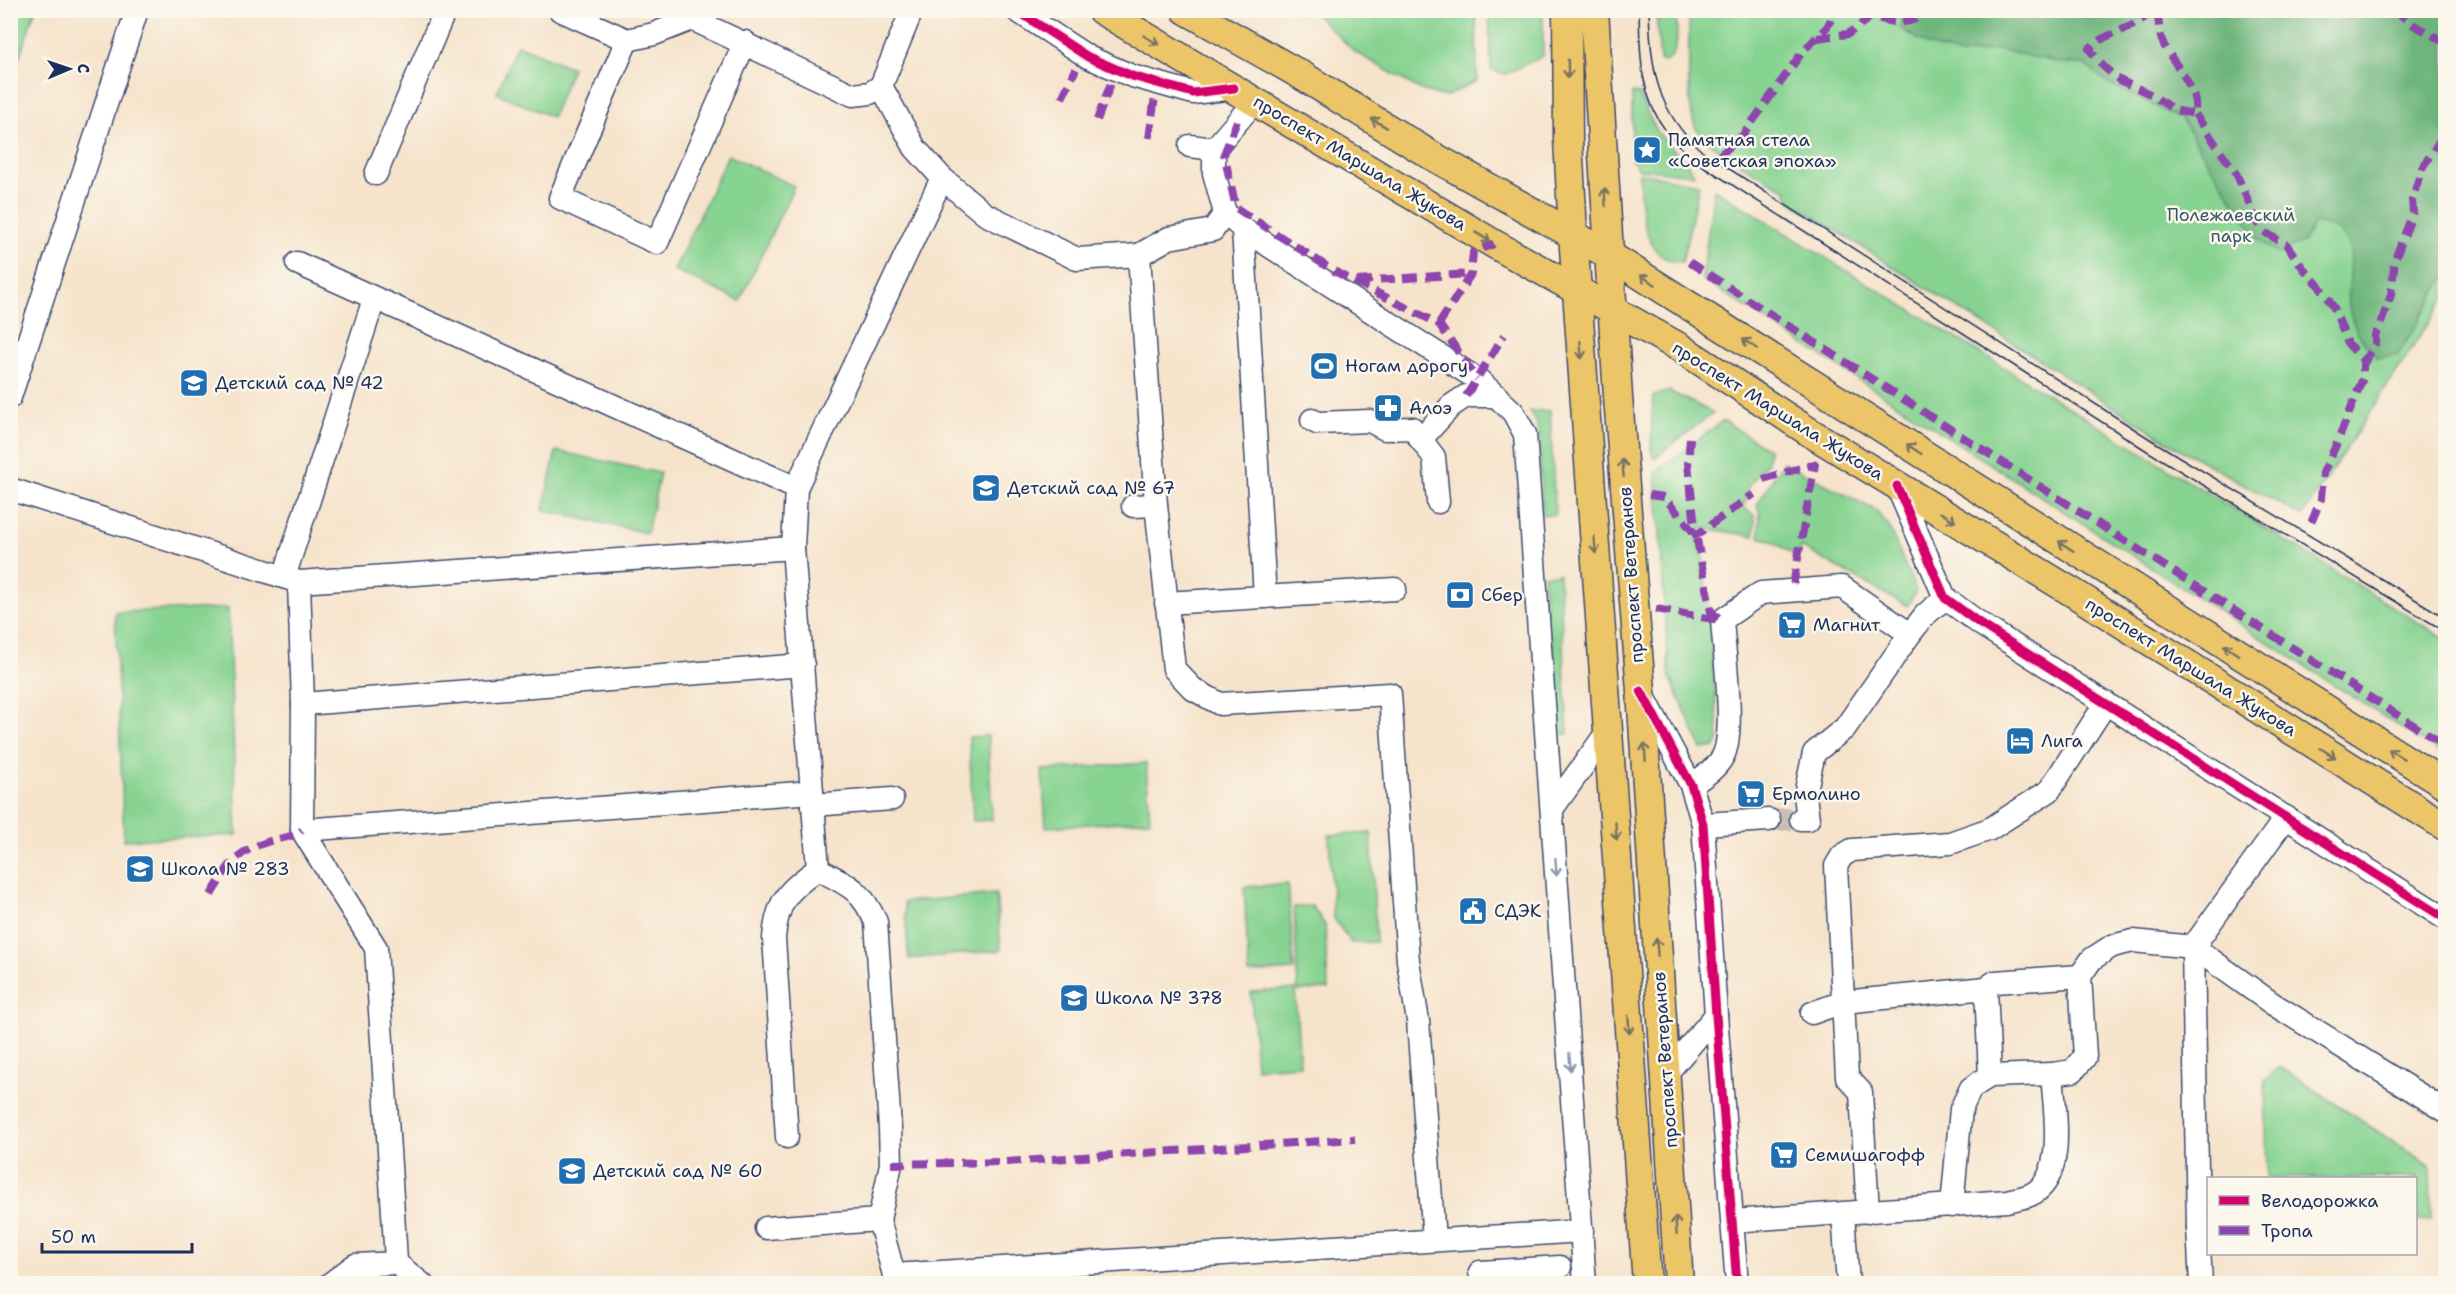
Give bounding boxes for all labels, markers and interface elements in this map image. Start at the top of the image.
one-way arrow [1142,34,1159,46]
north arrow [39,39,99,99]
one-way arrow [1562,58,1574,78]
text: С [73,63,94,74]
street label: проспект Маршала Жукова [1249,90,1471,236]
one-way arrow [1371,117,1388,129]
place label: Памятная стела «Советская эпоха» [1668,128,1836,173]
place icon: Памятная стела «Советская эпоха» [1631,134,1663,166]
one-way arrow [1599,187,1610,207]
park label: Полежаевский парк [2167,203,2295,248]
one-way arrow [1474,231,1491,243]
one-way arrow [1640,273,1657,286]
street label: проспект Маршала Жукова [1668,336,1888,486]
one-way arrow [1742,338,1759,350]
one-way arrow [1576,340,1587,360]
sports icon: Ногам дорогу [1308,350,1340,382]
place label: Ногам дорогу [1345,354,1468,378]
school or university icon: Детский сад № 42 [178,367,210,399]
place label: Детский сад № 42 [215,371,384,395]
pharmacy icon: Алоэ [1372,392,1404,424]
place label: Алоэ [1409,396,1452,420]
one-way arrow [1906,442,1923,455]
one-way arrow [1617,458,1628,478]
school or university icon: Детский сад № 67 [970,472,1002,504]
place label: Детский сад № 67 [1007,476,1175,500]
street label: проспект Ветеранов [1613,486,1649,664]
one-way arrow [1939,512,1956,524]
one-way arrow [1590,534,1601,554]
one-way arrow [2058,539,2075,551]
bank icon: Сбер [1444,579,1476,611]
place label: Сбер [1481,583,1523,607]
street label: проспект Маршала Жукова [2081,592,2301,742]
supermarket icon: Магнит [1776,609,1808,641]
place label: Магнит [1813,613,1881,637]
one-way arrow [2222,644,2239,657]
hotel icon: Лига [2004,725,2036,757]
place label: Лига [2041,729,2083,753]
one-way arrow [1639,743,1650,763]
one-way arrow [2319,747,2336,759]
one-way arrow [2388,747,2405,759]
supermarket icon: Ермолино [1735,778,1767,810]
place label: Ермолино [1772,782,1861,806]
one-way arrow [1610,820,1621,840]
school or university icon: Школа № 283 [124,853,156,885]
place label: Школа № 283 [161,857,290,881]
one-way arrow [1551,857,1562,877]
public building icon: СДЭК [1457,895,1489,927]
place label: СДЭК [1494,899,1542,923]
one-way arrow [1652,937,1663,957]
street label: проспект Ветеранов [1647,971,1683,1149]
school or university icon: Школа № 378 [1058,982,1090,1014]
place label: Школа № 378 [1095,986,1223,1010]
one-way arrow [1624,1015,1635,1035]
one-way arrow [1565,1051,1576,1071]
supermarket icon: Семишагофф [1768,1139,1800,1171]
place label: Семишагофф [1805,1143,1925,1167]
school or university icon: Детский сад № 60 [556,1155,588,1187]
place label: Детский сад № 60 [593,1159,763,1183]
legend [2207,1177,2417,1255]
text: Велодорожка [2261,1189,2379,1213]
scale bar [42,1216,192,1254]
one-way arrow [1670,1216,1681,1236]
text: Тропа [2261,1219,2313,1243]
text: 50 m [51,1225,96,1249]

